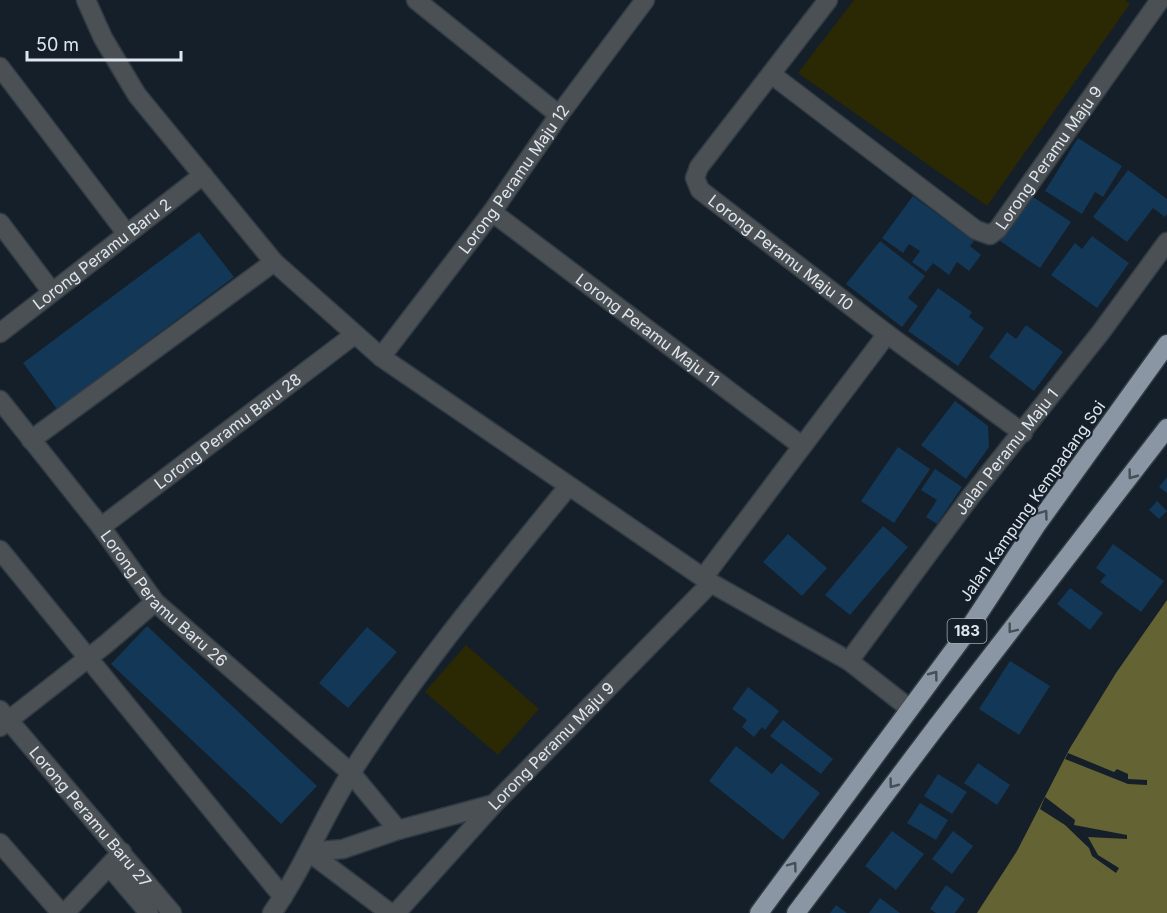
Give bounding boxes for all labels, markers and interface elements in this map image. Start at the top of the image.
scale bar [27,24,182,62]
text: 50 m [36,34,79,55]
street label: Lorong Peramu Maju 9 [991,82,1106,233]
street label: Lorong Peramu Maju 12 [454,101,573,257]
street label: Lorong Peramu Maju 10 [704,190,858,315]
street label: Lorong Peramu Baru 2 [29,194,175,314]
street label: Lorong Peramu Maju 11 [572,269,723,390]
street label: Lorong Peramu Baru 28 [150,369,305,493]
street label: Jalan Peramu Maju 1 [951,384,1062,519]
street label: Jalan Kampung Kempadang Soi [955,397,1109,605]
one-way arrow [1128,468,1139,479]
one-way arrow [1037,510,1048,521]
street label: Lorong Peramu Baru 26 [96,526,232,671]
road number: 183 [948,619,986,643]
one-way arrow [1009,622,1020,633]
one-way arrow [927,671,938,682]
street label: Lorong Peramu Maju 9 [484,678,618,814]
street label: Lorong Peramu Baru 27 [25,742,156,891]
one-way arrow [890,777,901,788]
one-way arrow [786,861,797,872]

